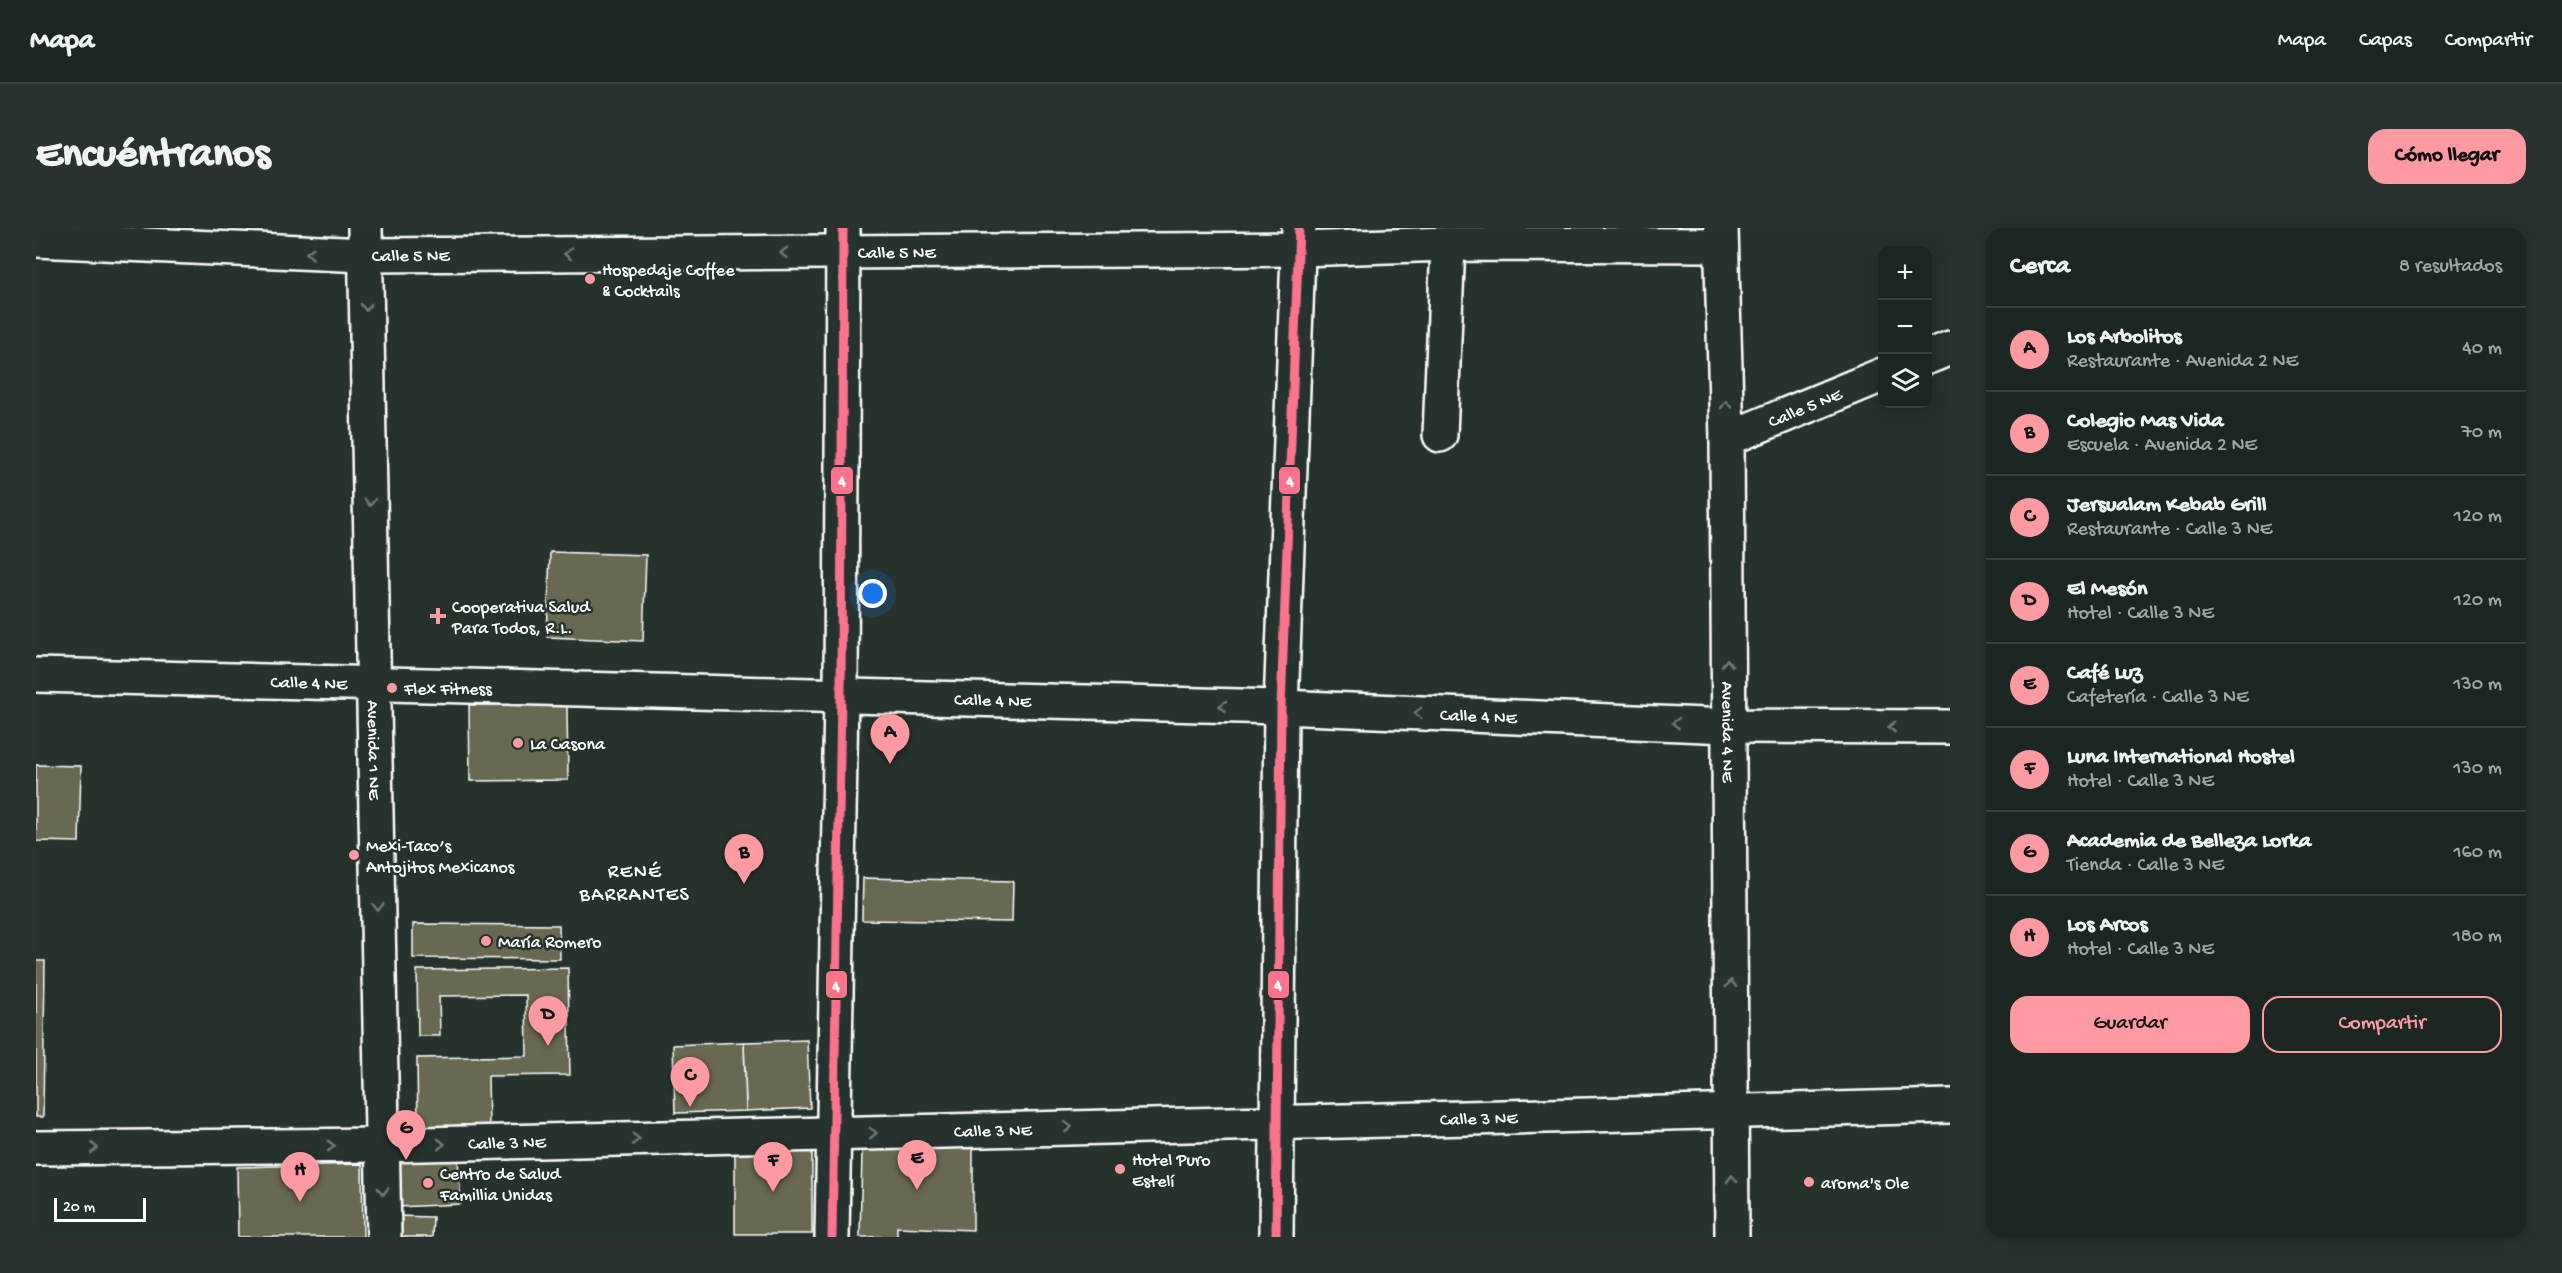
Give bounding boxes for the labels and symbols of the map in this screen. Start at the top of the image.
street label: Calle 5 NE [858,243,937,265]
one-way arrow [306,246,315,259]
street label: Calle 5 NE [372,246,451,268]
one-way arrow [780,247,789,259]
one-way arrow [564,248,573,260]
place label: Hospedaje Coffee & Cocktails [602,261,735,303]
marker: Hospedaje Coffee & Cocktails [583,272,597,286]
one-way arrow [360,303,373,312]
street label: Calle 5 NE [1766,384,1846,434]
one-way arrow [1720,400,1732,409]
line badge: 4 [830,466,854,495]
line badge: 4 [1278,466,1301,495]
text: 4 [837,474,846,493]
text: 4 [1285,474,1294,493]
one-way arrow [364,498,376,507]
your location [858,579,887,608]
place label: Cooperativa Salud Para Todos, R.L. [451,598,591,640]
marker: Cooperativa Salud Para Todos, R.L. [429,607,447,625]
one-way arrow [1721,658,1733,667]
street label: Calle 4 NE [270,673,348,696]
place label: Flex Fitness [403,680,493,701]
marker: Flex Fitness [385,681,399,695]
street label: Avenida 4 NE [1716,681,1737,783]
street label: Calle 4 NE [954,691,1032,714]
one-way arrow [1218,699,1227,712]
street label: Avenida 1 NE [361,700,384,801]
one-way arrow [1413,706,1422,719]
street label: Calle 4 NE [1439,706,1518,730]
pin: A [870,714,910,764]
one-way arrow [1671,717,1680,730]
one-way arrow [1887,721,1896,733]
place label: La Casona [530,735,606,756]
marker: La Casona [511,736,525,750]
pin: B [724,834,764,884]
place label: Mexi-Taco’s Antojitos Mexicanos [366,837,516,879]
marker: Mexi-Taco’s Antojitos Mexicanos [347,848,361,862]
district label: RENÉ BARRANTES [579,861,690,908]
one-way arrow [372,903,384,912]
place label: María Romero [498,933,602,954]
marker: María Romero [479,934,493,948]
line badge: 4 [825,970,848,999]
line badge: 4 [1267,970,1290,999]
text: 4 [1273,978,1282,997]
text: 4 [831,979,840,998]
one-way arrow [1725,979,1737,988]
pin: D [528,996,568,1046]
pin: C [670,1058,710,1107]
street label: Calle 3 NE [1440,1109,1519,1132]
pin: G [386,1110,425,1160]
street label: Calle 3 NE [954,1121,1033,1144]
one-way arrow [1063,1121,1072,1134]
one-way arrow [868,1126,877,1139]
one-way arrow [632,1132,641,1145]
street label: Calle 3 NE [468,1133,547,1156]
one-way arrow [437,1137,446,1150]
one-way arrow [327,1140,336,1152]
pin: E [898,1140,936,1190]
one-way arrow [90,1142,99,1154]
pin: F [754,1142,792,1192]
place label: Hotel Puro Estelí [1132,1151,1211,1193]
pin: H [280,1152,320,1202]
marker: Hotel Puro Estelí [1113,1162,1127,1176]
place label: Centro de Salud Famillia Unidas [439,1165,562,1207]
one-way arrow [1726,1174,1738,1183]
place label: aroma's Ole [1821,1174,1910,1195]
marker: aroma's Ole [1802,1175,1816,1189]
marker: Centro de Salud Famillia Unidas [421,1176,435,1190]
one-way arrow [377,1187,389,1196]
scale bar [54,1195,146,1222]

